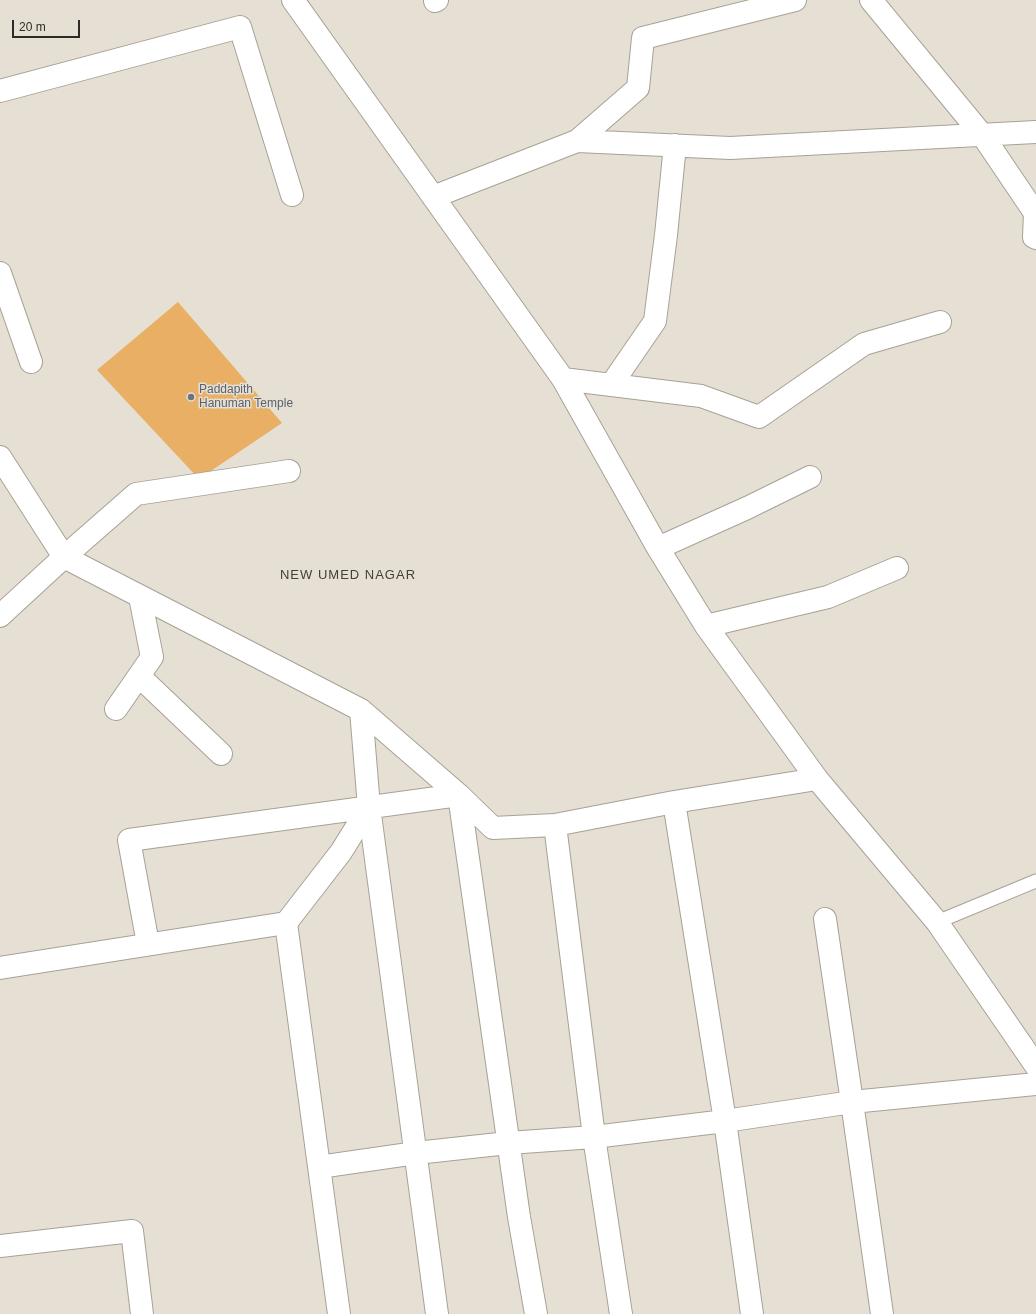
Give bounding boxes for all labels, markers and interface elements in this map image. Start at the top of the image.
scale bar [14,12,82,38]
text: 20 m [19,20,46,34]
place label: Paddapith Hanuman Temple [199,383,293,411]
marker: Paddapith Hanuman Temple [186,392,196,402]
district label: NEW UMED NAGAR [280,567,416,583]

